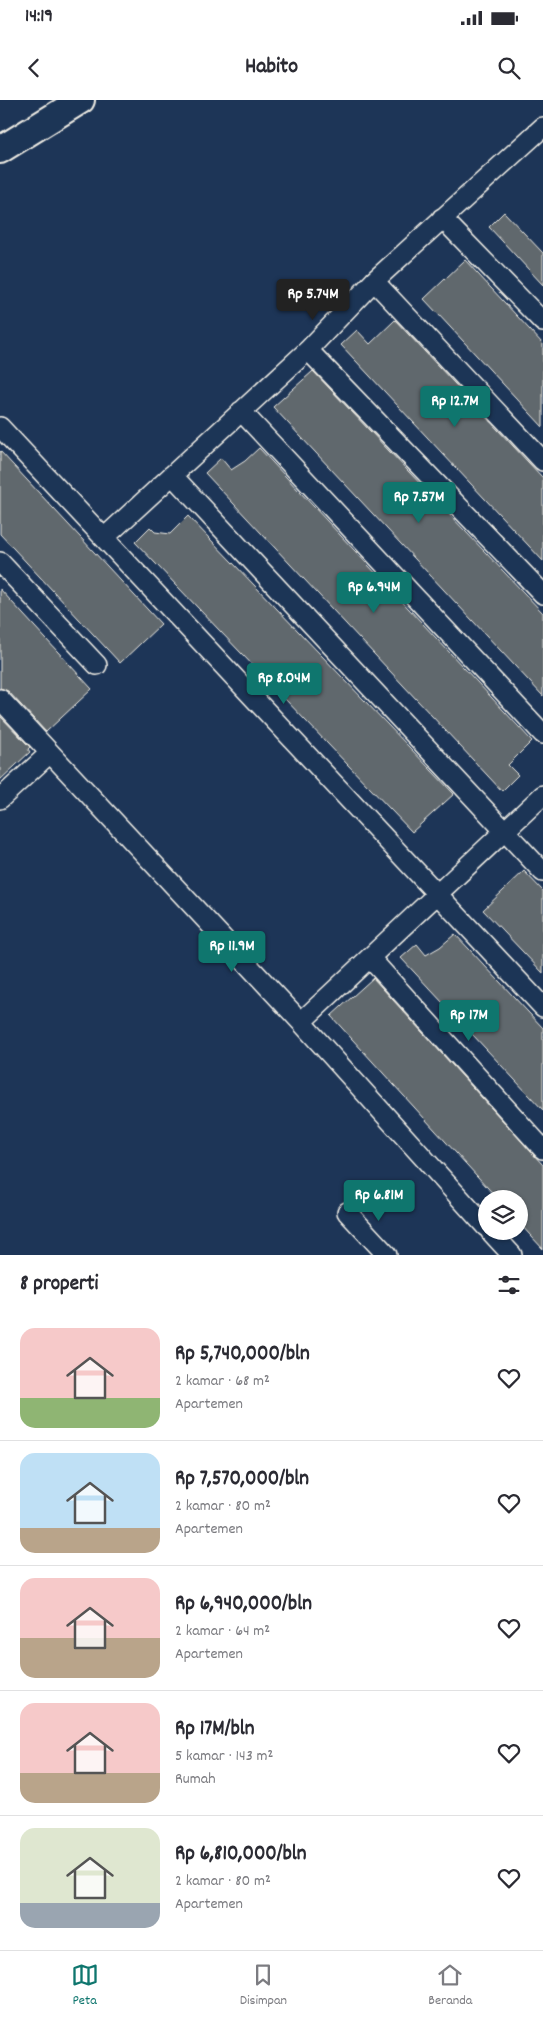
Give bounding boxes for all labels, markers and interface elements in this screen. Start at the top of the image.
text: 14:19 [25,4,53,31]
text: Habito [245,52,298,83]
icon: back [20,54,48,82]
icon: search [495,54,523,82]
pin: Rp 5.74M [261,278,365,321]
text: Rp 5.74M [287,283,339,306]
pin: Rp 12.7M [403,386,507,428]
text: Rp 12.7M [431,390,479,413]
pin: Rp 7.57M [367,482,471,524]
text: Rp 7.57M [394,486,444,509]
pin: Rp 6.94M [322,572,426,614]
text: Rp 6.94M [348,576,400,599]
pin: Rp 8.04M [232,662,336,705]
text: Rp 8.04M [258,667,310,690]
pin: Rp 11.9M [180,930,284,973]
text: Rp 11.9M [209,935,255,958]
pin: Rp 17M [428,1000,510,1042]
text: Rp 17M [450,1004,488,1027]
pin: Rp 6.81M [327,1180,431,1222]
text: Rp 6.81M [355,1184,403,1207]
map controls [478,1190,528,1240]
button: layers [478,1190,528,1240]
text: 8 properti [20,1270,98,1300]
icon: filters [495,1271,523,1299]
text: Rp 5,740,000/bln [175,1340,310,1370]
icon: home [60,1348,120,1408]
icon: heart [495,1364,523,1392]
text: 2 kamar · 68 m² [175,1370,270,1393]
text: Apartemen [175,1393,243,1416]
text: Rp 7,570,000/bln [175,1465,309,1495]
icon: home [60,1473,120,1533]
icon: heart [495,1489,523,1517]
text: 2 kamar · 80 m² [175,1495,271,1518]
text: Apartemen [175,1518,243,1541]
text: Rp 6,940,000/bln [175,1590,312,1620]
icon: home [60,1598,120,1658]
icon: heart [495,1614,523,1642]
text: 2 kamar · 64 m² [175,1620,270,1643]
text: Apartemen [175,1643,243,1666]
text: Rp 17M/bln [175,1715,254,1745]
icon: home [60,1723,120,1783]
icon: heart [495,1739,523,1767]
text: 5 kamar · 143 m² [175,1745,273,1768]
text: Rumah [175,1768,216,1791]
text: Rp 6,810,000/bln [175,1840,307,1870]
icon: home [60,1848,120,1908]
icon: heart [495,1864,523,1892]
text: 2 kamar · 80 m² [175,1870,271,1893]
text: Apartemen [175,1893,243,1916]
tab: Peta [71,1961,99,2011]
tab: Disimpan [240,1961,287,2011]
tab: Beranda [428,1961,472,2011]

